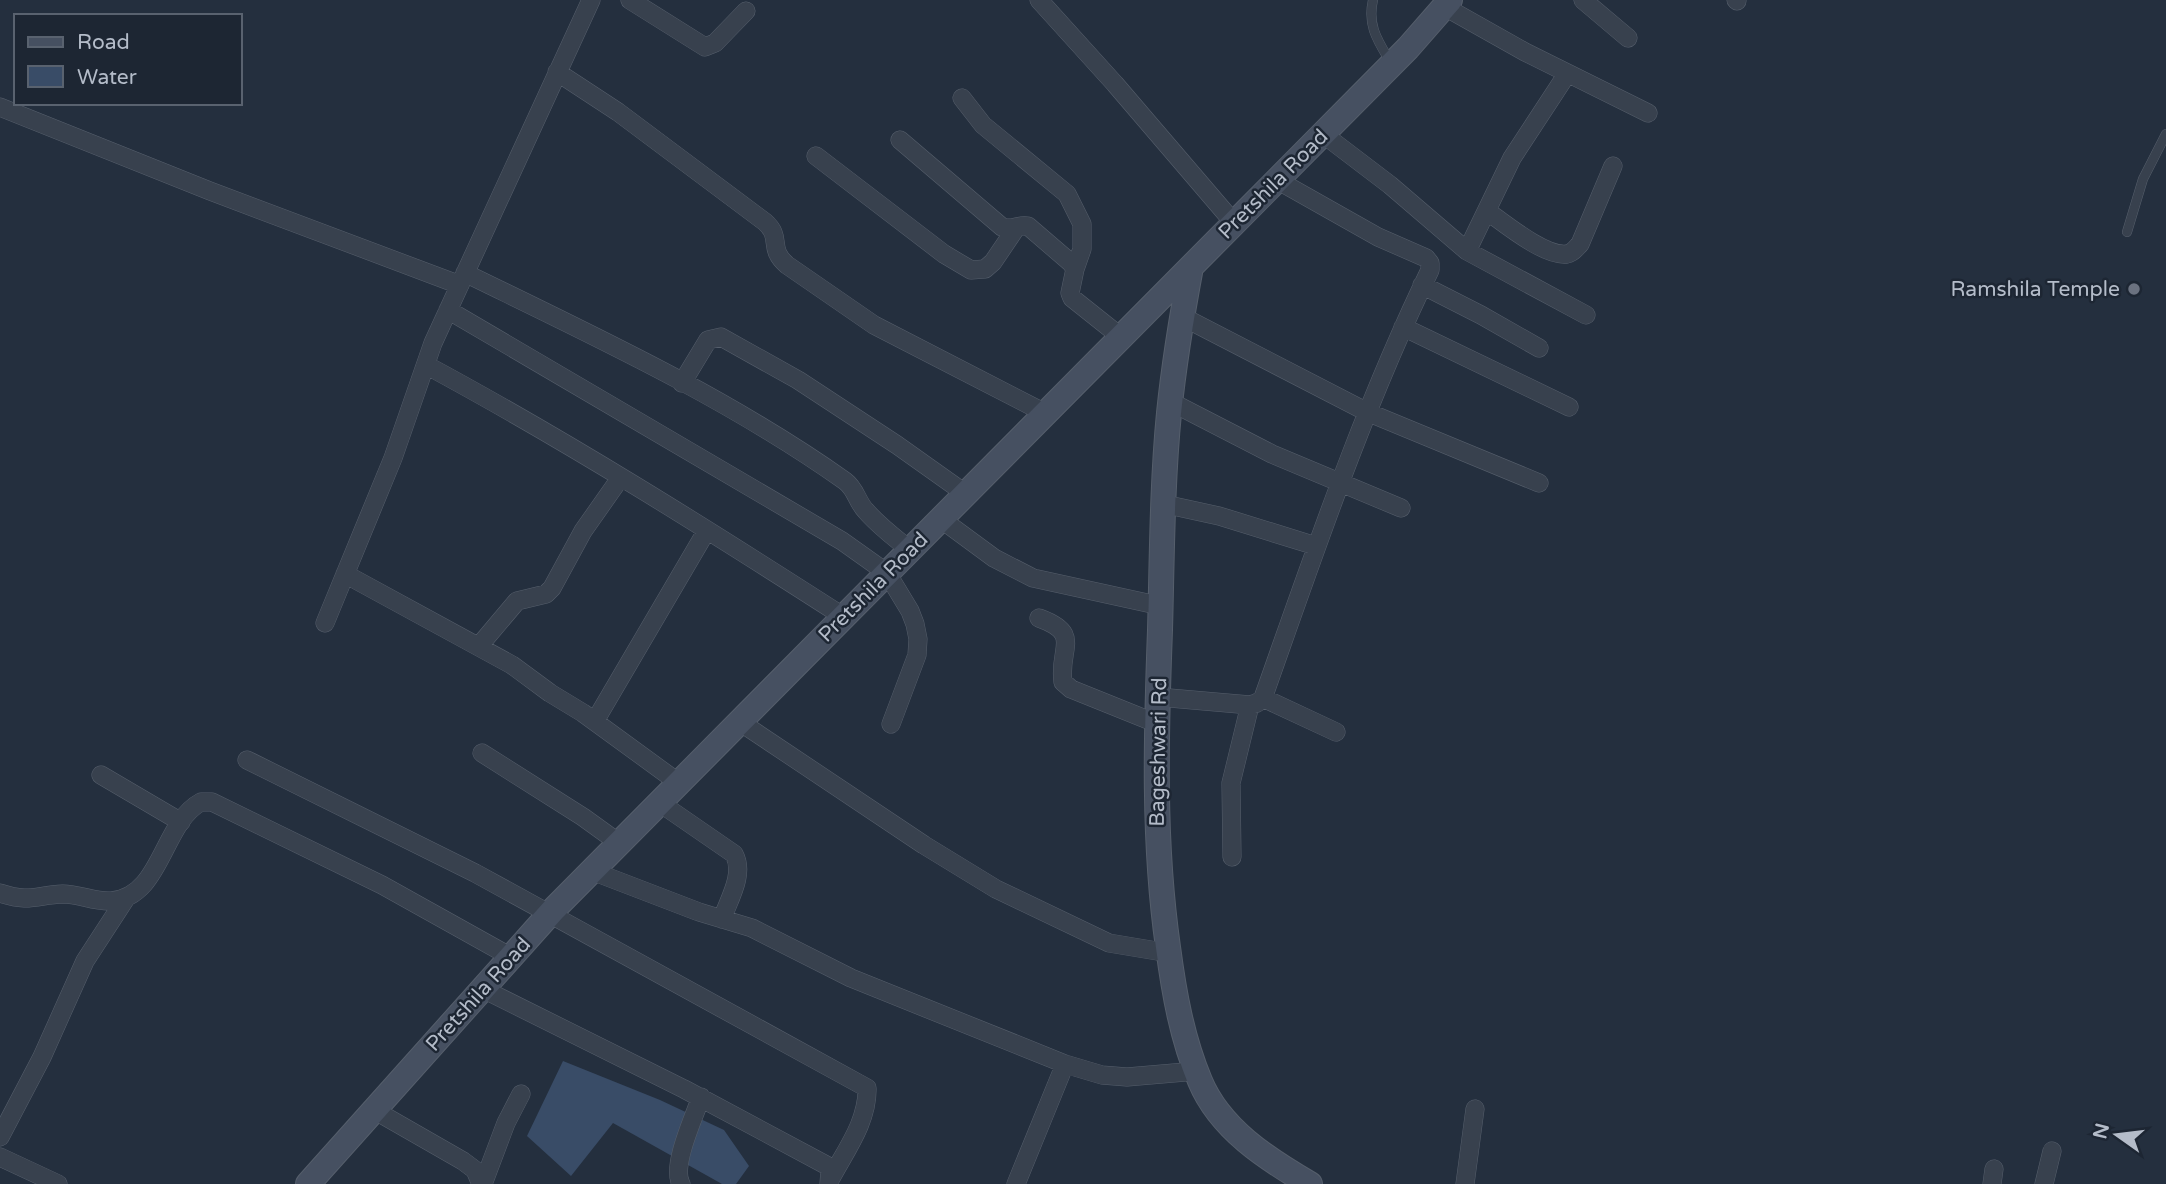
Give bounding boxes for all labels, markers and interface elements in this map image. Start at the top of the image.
legend [14,14,242,105]
text: Road [77,30,130,55]
text: Water [77,65,137,90]
street label: Pretshila Road [1213,124,1333,244]
place label: Ramshila Temple [1950,277,2120,302]
marker: Ramshila Temple [2126,281,2142,297]
street label: Pretshila Road [813,527,933,647]
street label: Bageshwari Rd [1145,677,1172,827]
street label: Pretshila Road [421,932,536,1057]
north arrow [2082,1100,2152,1170]
text: N [2089,1121,2114,1141]

